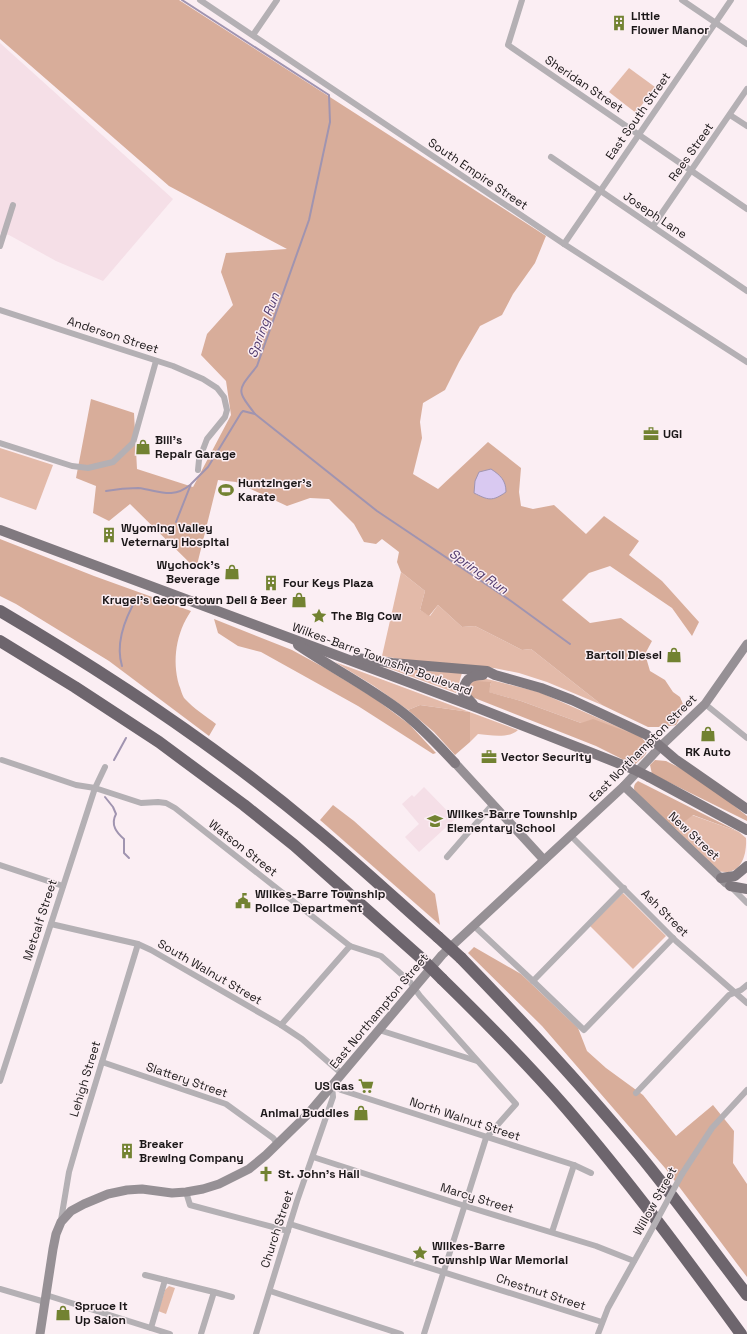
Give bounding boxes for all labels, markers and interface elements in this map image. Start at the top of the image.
place label: Little Flower Manor [631,8,709,38]
building icon: Little Flower Manor [610,14,628,32]
street label: Sheridan Street [542,52,626,116]
street label: East South Street [602,69,674,163]
street label: Rees Street [665,120,717,184]
street label: South Empire Street [425,135,531,213]
street label: Joseph Lane [620,188,690,242]
water label: Spring Run [244,289,283,360]
street label: Anderson Street [65,313,161,357]
office icon: UGI [642,425,660,443]
place label: UGI [663,426,682,442]
place label: Bill's Repair Garage [155,432,236,462]
shop icon: Bill's Repair Garage [134,438,152,456]
place label: Huntzinger's Karate [238,475,312,505]
sports icon: Huntzinger's Karate [217,481,235,499]
place label: Wyoming Valley Veternary Hospital [121,520,229,550]
building icon: Wyoming Valley Veternary Hospital [100,526,118,544]
water label: Spring Run [446,545,512,599]
place label: Wychock's Beverage [157,557,220,587]
shop icon: Wychock's Beverage [223,563,241,581]
building icon: Four Keys Plaza [262,574,280,592]
place label: Four Keys Plaza [283,575,373,591]
shop icon: Krugel's Georgetown Deli & Beer [290,591,308,609]
place label: Krugel's Georgetown Deli & Beer [102,592,287,608]
place icon: The Big Cow [310,607,328,625]
place label: The Big Cow [331,608,402,624]
street label: Wilkes-Barre Township Boulevard [290,619,474,699]
shop icon: Bartoli Diesel [665,646,683,664]
place label: Bartoli Diesel [586,647,662,663]
street label: East Northampton Street [586,691,700,805]
shop icon: RK Auto [699,725,717,743]
place label: RK Auto [685,744,731,760]
office icon: Vector Security [480,748,498,766]
place label: Vector Security [501,749,592,765]
place label: Wilkes-Barre Township Elementary School [447,806,578,836]
street label: New Street [665,808,723,864]
school or university icon: Wilkes-Barre Township Elementary School [426,812,444,830]
street label: Watson Street [205,816,281,880]
street label: Metcalf Street [19,877,61,963]
place label: Wilkes-Barre Township Police Department [255,886,386,916]
street label: Ash Street [638,886,692,940]
public building icon: Wilkes-Barre Township Police Department [234,892,252,910]
street label: South Walnut Street [155,936,265,1008]
street label: East Northampton Street [326,950,432,1072]
street label: Lehigh Street [66,1039,104,1119]
street label: Slattery Street [144,1059,230,1101]
supermarket icon: US Gas [357,1077,375,1095]
place label: US Gas [314,1078,354,1094]
street label: North Walnut Street [407,1093,523,1145]
shop icon: Animal Buddies [352,1104,370,1122]
place label: Animal Buddies [260,1105,349,1121]
place label: Breaker Brewing Company [139,1136,244,1166]
building icon: Breaker Brewing Company [118,1142,136,1160]
street label: Willow Street [630,1164,680,1238]
church icon: St. John's Hall [257,1165,275,1183]
place label: St. John's Hall [278,1166,360,1182]
street label: Marcy Street [438,1179,516,1217]
street label: Church Street [257,1188,297,1270]
place label: Wilkes-Barre Township War Memorial [432,1238,568,1268]
place icon: Wilkes-Barre Township War Memorial [411,1244,429,1262]
street label: Chestnut Street [494,1270,588,1314]
place label: Spruce It Up Salon [75,1298,128,1328]
shop icon: Spruce It Up Salon [54,1304,72,1322]

